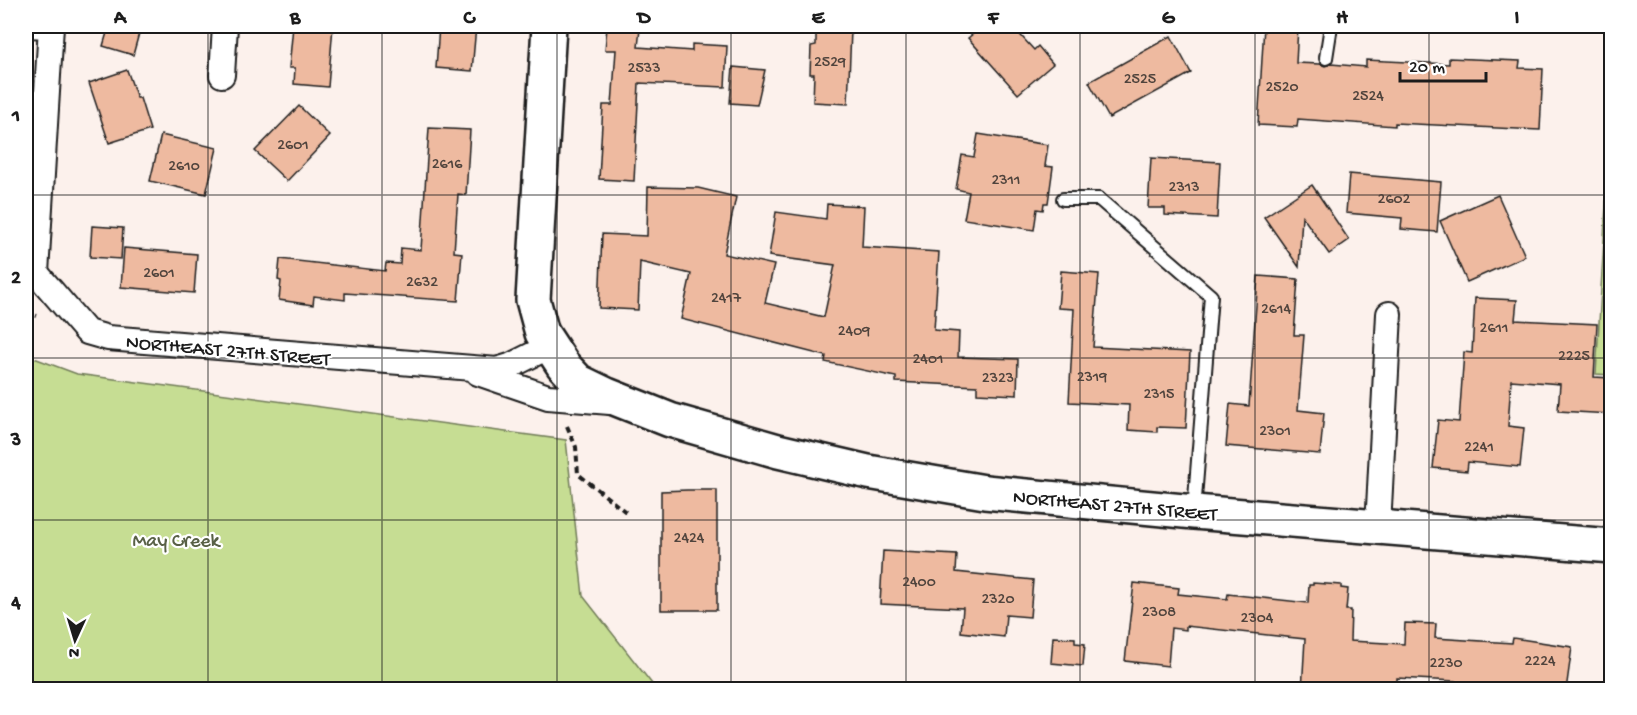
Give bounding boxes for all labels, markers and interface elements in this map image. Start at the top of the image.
text: A [113,8,128,31]
text: B [289,8,301,31]
text: C [463,8,477,31]
text: D [635,8,651,31]
text: E [812,8,826,31]
text: F [987,8,1000,31]
text: G [1162,8,1176,31]
text: H [1336,8,1348,31]
text: I [1515,8,1520,31]
scale bar [1400,45,1486,83]
house number: 2529 [814,54,846,73]
text: 20 m [1409,58,1445,79]
house number: 2533 [628,60,660,79]
house number: 2525 [1124,71,1156,90]
house number: 2520 [1265,79,1299,98]
house number: 2524 [1352,88,1384,107]
text: 1 [11,106,20,129]
house number: 2601 [277,137,309,156]
house number: 2616 [432,156,463,175]
house number: 2610 [168,158,200,177]
house number: 2311 [991,172,1021,191]
house number: 2313 [1169,179,1199,198]
house number: 2602 [1378,191,1411,210]
house number: 2601 [143,265,175,284]
text: 2 [11,268,21,291]
house number: 2632 [406,274,438,293]
house number: 2417 [711,290,742,309]
house number: 2614 [1261,301,1291,320]
house number: 2611 [1480,320,1508,339]
house number: 2409 [838,323,870,342]
street label: NORTHEAST 27TH STREET [125,332,332,373]
house number: 2225 [1558,348,1590,367]
house number: 2401 [913,351,943,370]
house number: 2319 [1077,369,1107,388]
house number: 2323 [982,370,1014,389]
house number: 2315 [1143,386,1175,405]
house number: 2301 [1259,423,1291,442]
text: 3 [10,430,21,453]
house number: 2241 [1464,439,1494,458]
street label: NORTHEAST 27TH STREET [1012,487,1219,528]
house number: 2424 [674,530,705,549]
park label: May Creek [132,531,222,554]
house number: 2400 [902,574,936,593]
house number: 2320 [981,591,1015,610]
text: 4 [10,593,21,616]
house number: 2308 [1142,604,1176,623]
north arrow [45,610,105,670]
house number: 2304 [1241,610,1274,629]
text: N [68,642,80,661]
house number: 2224 [1524,653,1556,672]
house number: 2230 [1429,655,1463,674]

